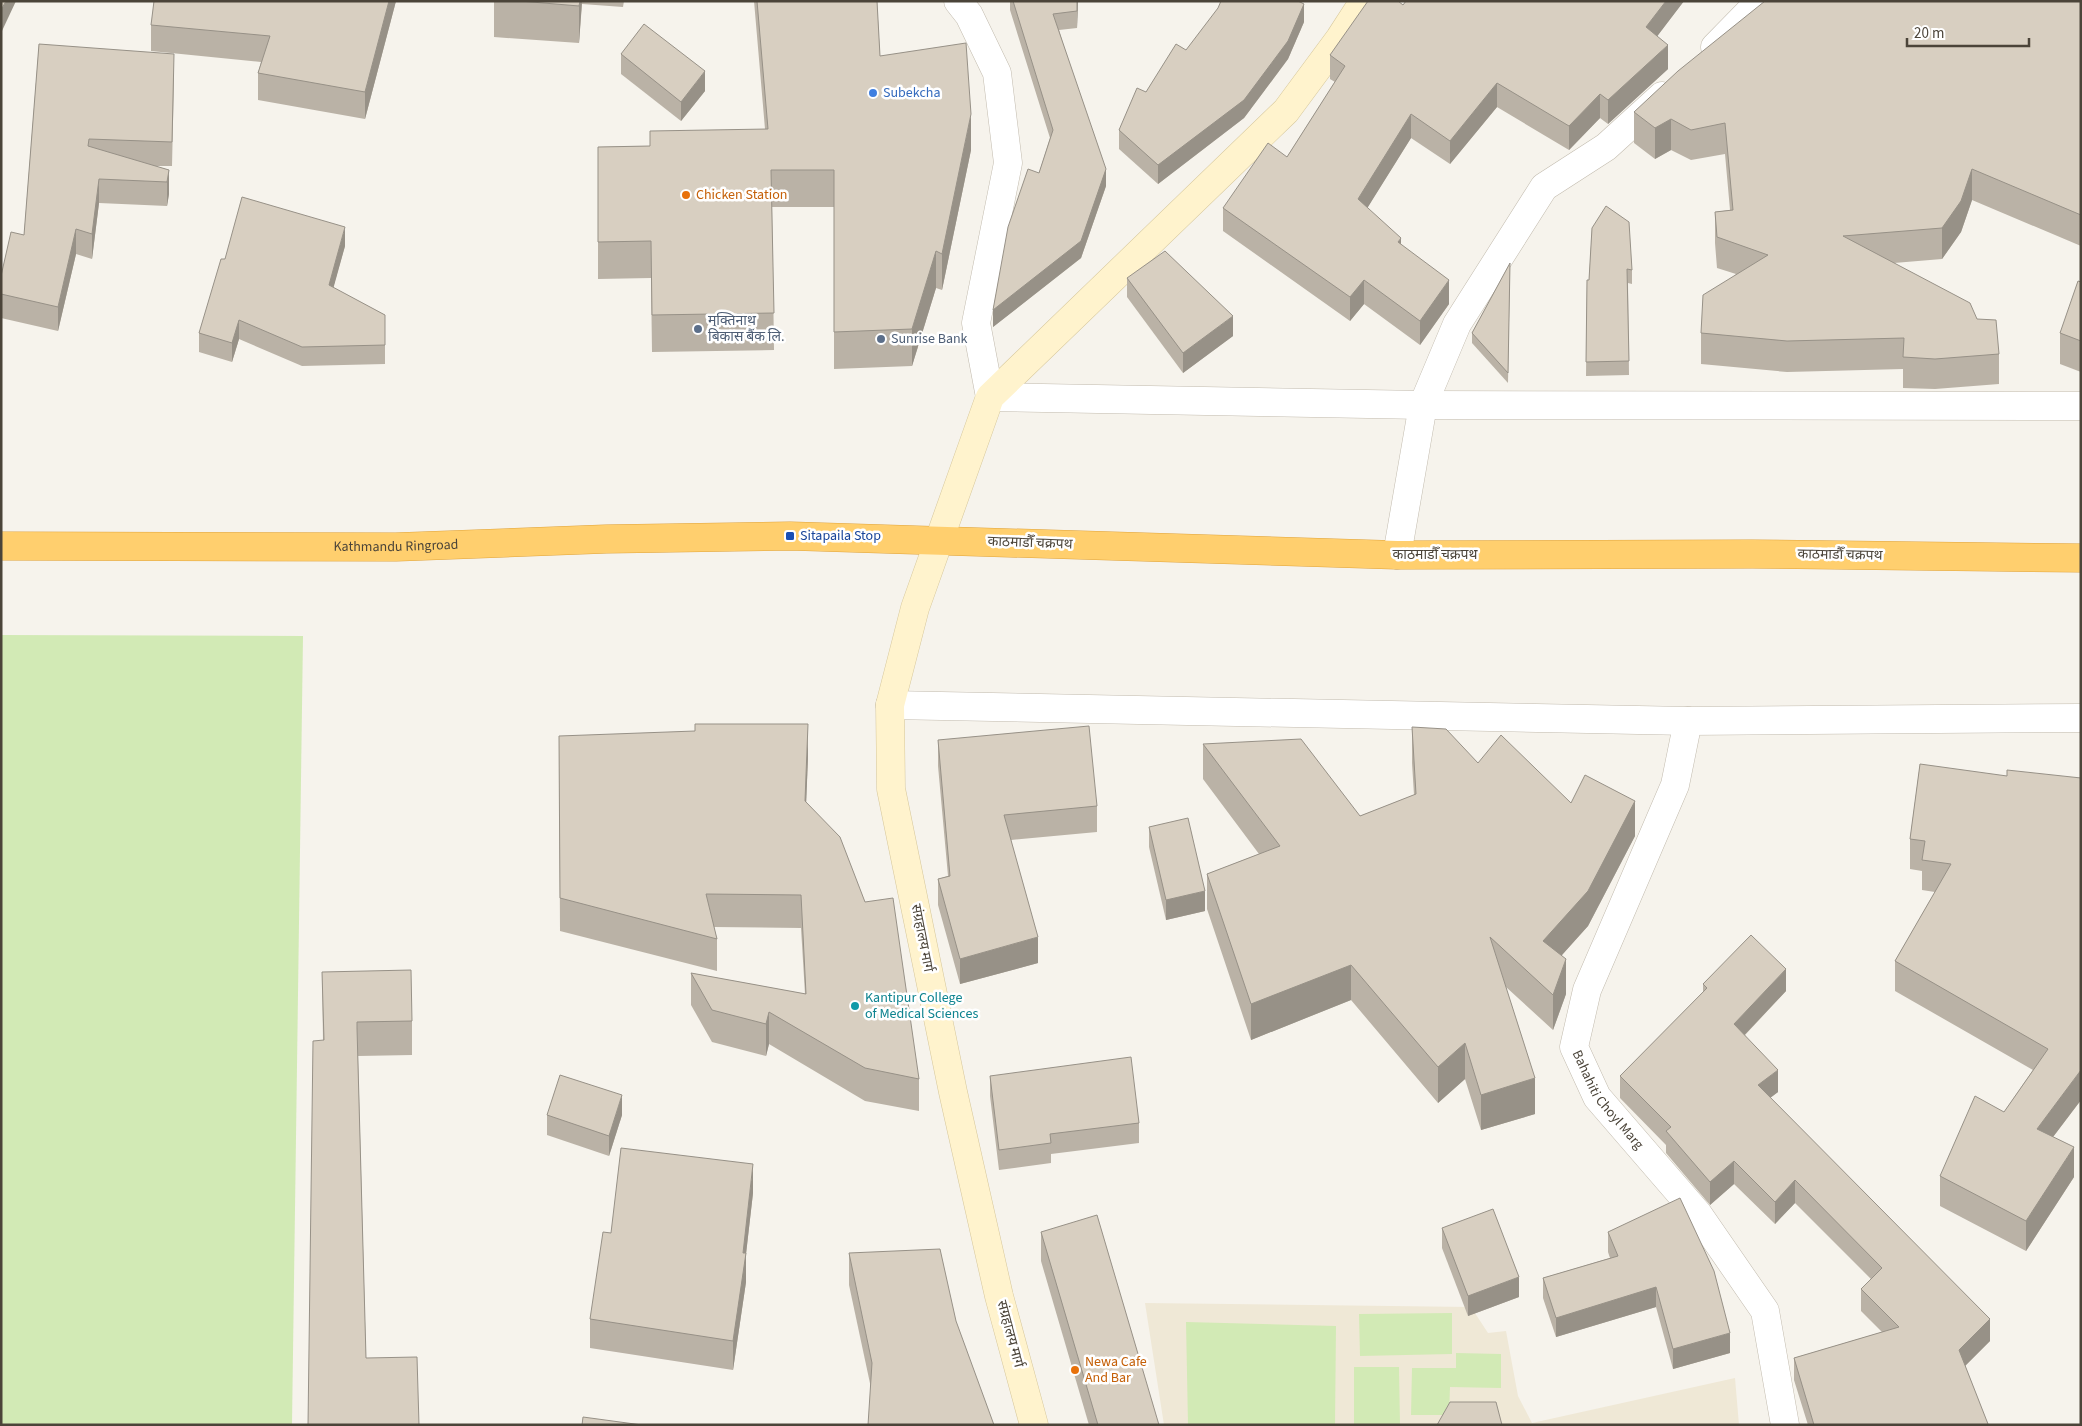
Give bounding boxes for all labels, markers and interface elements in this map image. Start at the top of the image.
scale bar [1907,15,2030,47]
text: 20 m [1914,23,1944,44]
place label: Subekcha [883,83,941,103]
marker: Subekcha [867,87,879,99]
place label: Chicken Station [696,185,787,205]
marker: Chicken Station [680,189,692,201]
place label: मुक्तिनाथ बिकास बैंक लि. [708,311,784,347]
marker: मुक्तिनाथ बिकास बैंक लि. [692,323,704,335]
place label: Sunrise Bank [891,329,968,349]
marker: Sunrise Bank [875,333,887,345]
place label: Sitapaila Stop [800,526,881,546]
marker: Sitapaila Stop [784,530,796,542]
street label: काठमाडाैँ चक्रपथ [987,532,1074,555]
street label: Kathmandu Ringroad [333,535,459,557]
street label: काठमाडाैँ चक्रपथ [1797,544,1884,566]
street label: काठमाडाैँ चक्रपथ [1393,545,1479,565]
street label: संग्रहालय मार्ग [906,902,939,975]
place label: Kantipur College of Medical Sciences [865,988,978,1024]
marker: Kantipur College of Medical Sciences [849,1000,861,1012]
street label: Bahahiti Choyl Marg [1567,1047,1648,1154]
street label: संग्रहालय मार्ग [991,1298,1029,1371]
place label: Newa Cafe And Bar [1085,1352,1147,1388]
marker: Newa Cafe And Bar [1069,1364,1081,1376]

